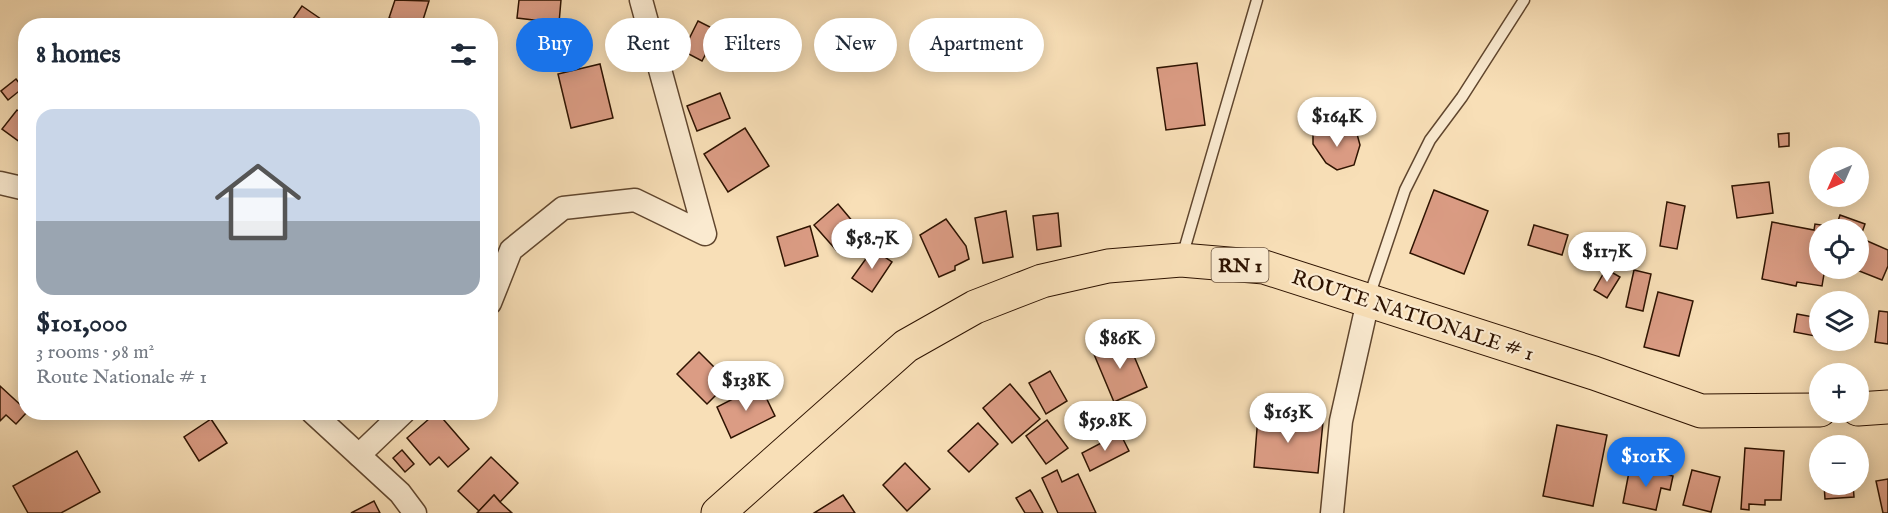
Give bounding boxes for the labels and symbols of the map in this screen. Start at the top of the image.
pin: $164K [1295,97,1379,148]
north arrow [1809,147,1869,207]
pin: $58.7K [823,219,921,270]
pin: $117K [1565,232,1649,283]
road number: RN 1 [1212,248,1268,282]
street label: ROUTE NATIONALE # 1 [1288,264,1537,368]
pin: $86K [1084,319,1156,370]
pin: $138K [704,361,788,412]
pin: $163K [1246,393,1330,444]
pin: $59.8K [1056,401,1154,452]
pin: $101K [1604,437,1688,488]

